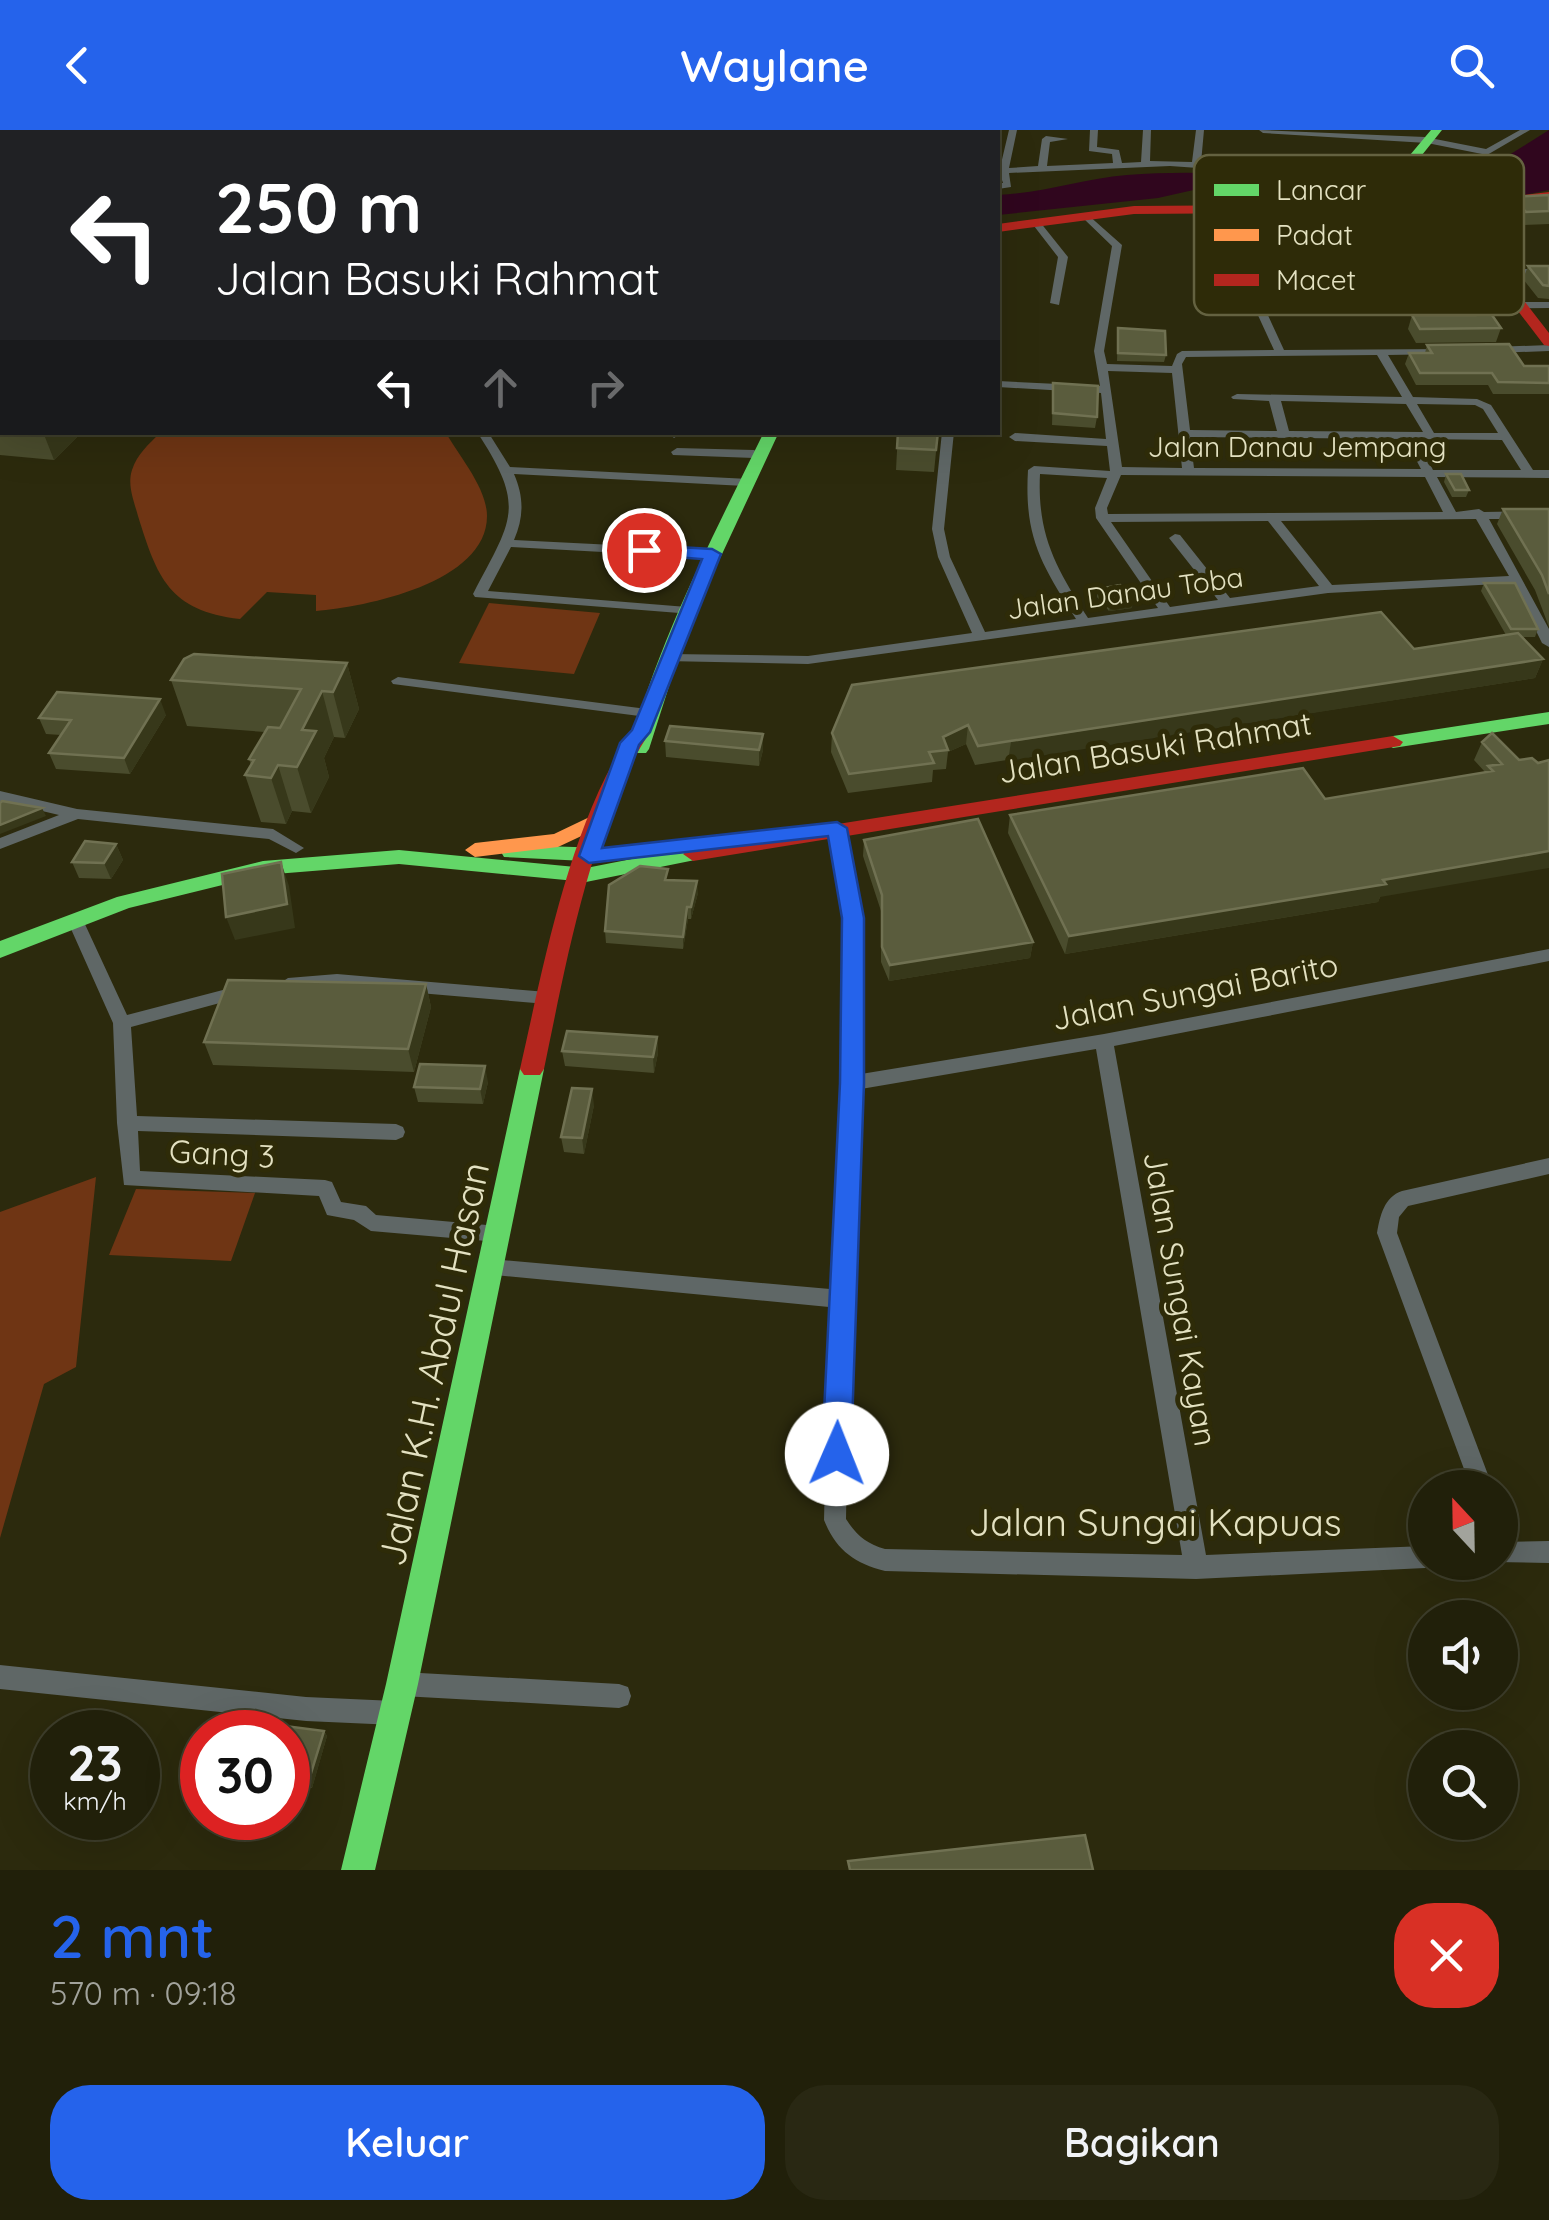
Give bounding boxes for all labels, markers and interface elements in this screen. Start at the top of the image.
text: Waylane [680,37,869,93]
icon: back [50,38,105,93]
icon: search [1444,38,1499,93]
legend [1194,155,1524,315]
text: 250 m [215,163,422,251]
icon: left [50,170,180,300]
text: Lancar [1276,172,1367,207]
text: Padat [1276,217,1353,252]
text: Jalan Basuki Rahmat [215,250,660,306]
text: Macet [1276,262,1356,297]
icon: left [368,360,423,415]
icon: ahead [473,360,528,415]
icon: right [578,360,633,415]
street label: Jalan Danau Jempang [1148,429,1446,464]
pin [602,508,687,593]
icon: arrive [617,523,672,578]
street label: Jalan Danau Toba [1005,559,1245,626]
street label: Jalan Basuki Rahmat [995,703,1314,792]
street label: Jalan Sungai Barito [1048,944,1341,1038]
street label: Gang 3 [168,1130,276,1176]
street label: Jalan Sungai Kayan [1135,1149,1227,1449]
street label: Jalan K.H. Abdul Hasan [367,1158,499,1570]
position arrow [785,1402,889,1506]
north arrow [1408,1470,1518,1580]
map controls [1408,1470,1518,1840]
street label: Jalan Sungai Kapuas [968,1498,1342,1546]
button: sound [1408,1600,1518,1710]
speed limit sign: 30 [180,1710,310,1840]
button: search [1408,1730,1518,1840]
text: 23 [67,1731,123,1794]
text: km/h [63,1785,127,1816]
text: 2 mnt [50,1898,214,1973]
button: close [1394,1903,1499,2008]
text: 570 m · 09:18 [50,1973,237,2013]
button: Keluar [50,2085,765,2200]
button: Bagikan [785,2085,1499,2200]

